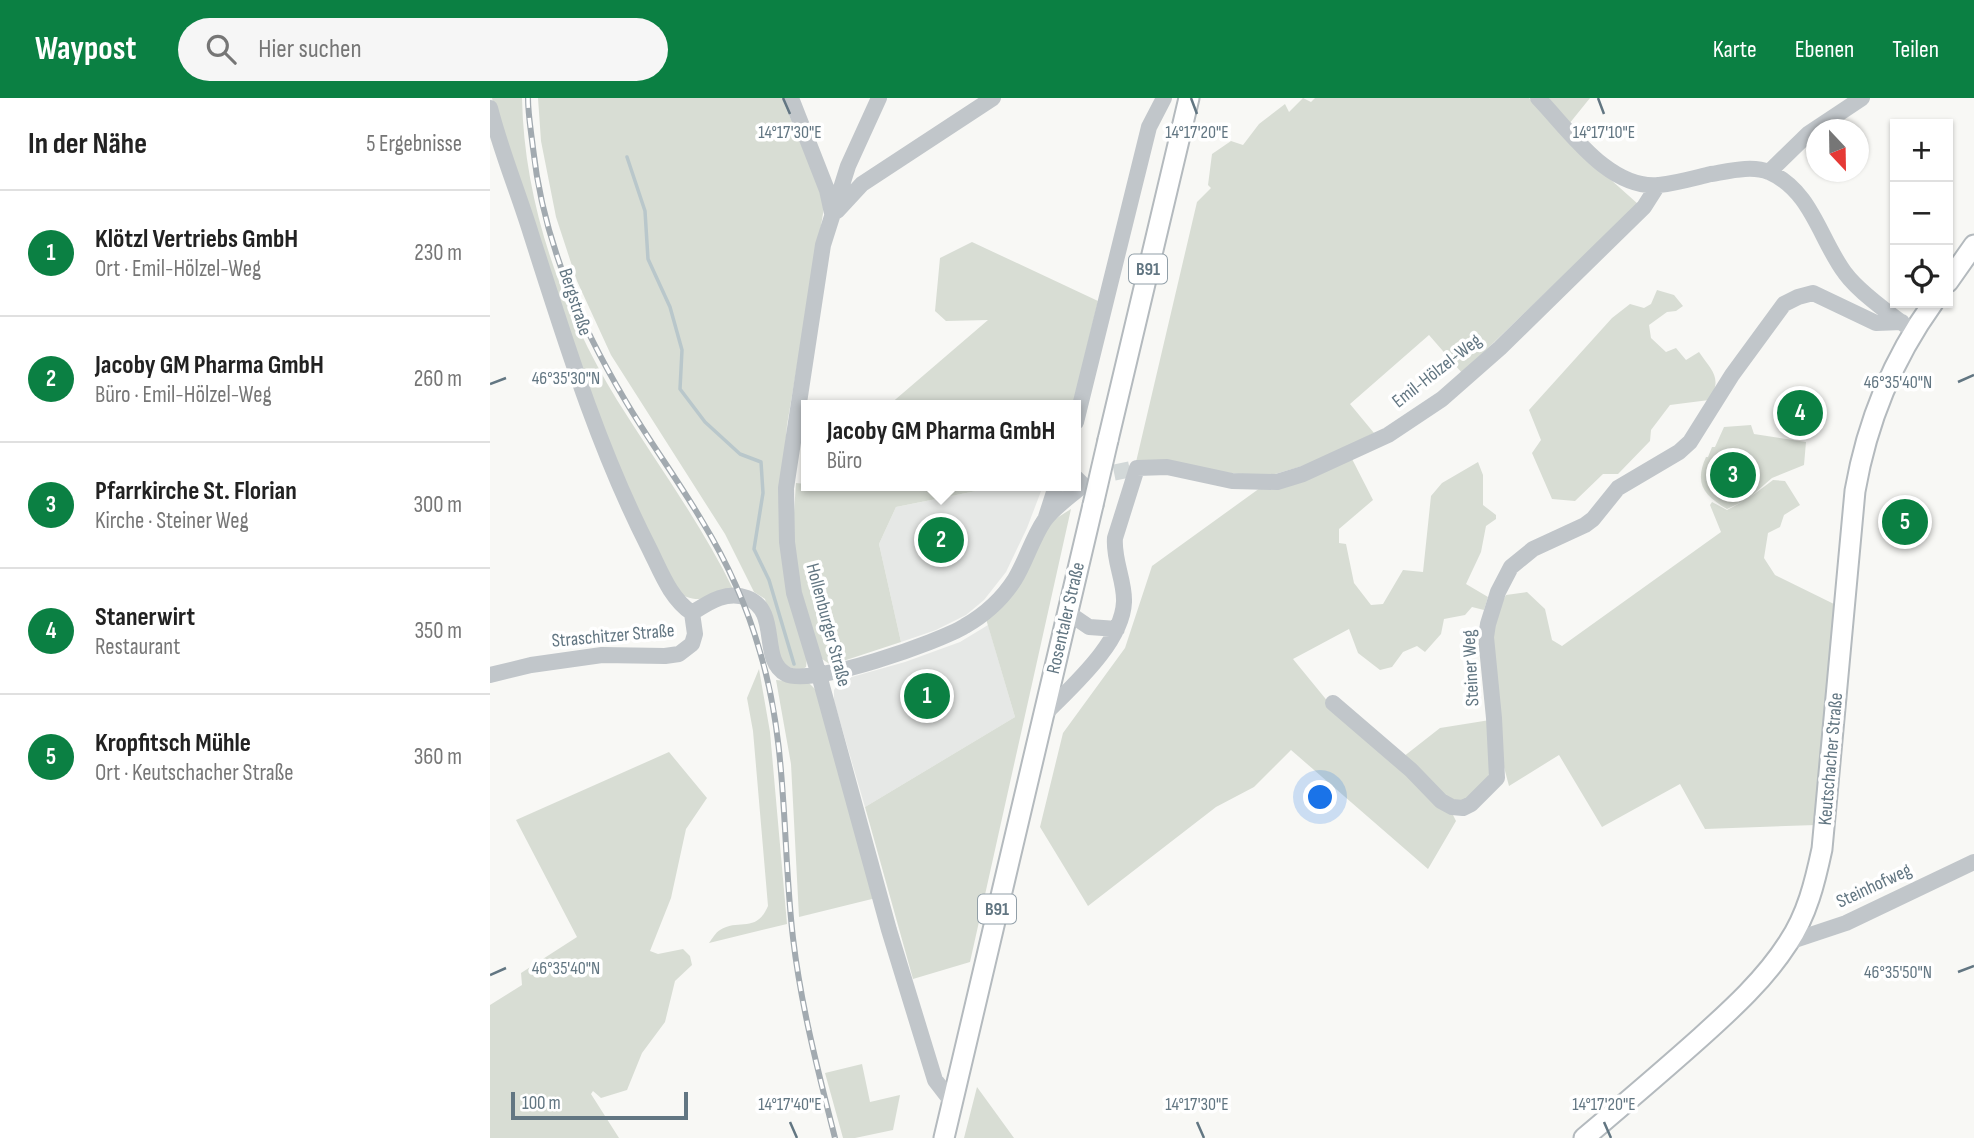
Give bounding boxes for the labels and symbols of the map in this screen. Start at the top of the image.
north arrow [1806,119,1869,182]
text: 14°17'30"E [758,122,822,143]
text: 14°17'20"E [1165,122,1229,143]
text: 14°17'10"E [1573,122,1635,143]
road number: B91 [1129,254,1167,284]
street label: Bergstraße [553,265,597,339]
street label: Emil-Hölzel-Weg [1388,329,1486,413]
text: 46°35'30"N [532,368,600,389]
text: 46°35'40"N [1864,372,1932,393]
pin: 4 [1777,387,1823,439]
pin: 3 [1710,449,1756,501]
pin: 5 [1882,496,1928,548]
pin: 2 [918,514,964,566]
street label: Rosentaler Straße [1042,560,1090,676]
street label: Hollenburger Straße [800,561,856,689]
street label: Straschitzer Straße [551,619,675,653]
street label: Steiner Weg [1457,629,1484,707]
pin: 1 [904,670,950,722]
street label: Keutschacher Straße [1814,692,1848,826]
your location [1303,780,1337,814]
street label: Steinhofweg [1833,858,1916,913]
road number: B91 [978,894,1016,924]
text: 46°35'40"N [532,958,600,979]
text: 46°35'50"N [1864,962,1932,983]
scale bar [511,1089,688,1121]
text: 14°17'40"E [758,1094,822,1115]
text: 14°17'30"E [1165,1094,1229,1115]
text: 14°17'20"E [1572,1094,1636,1115]

